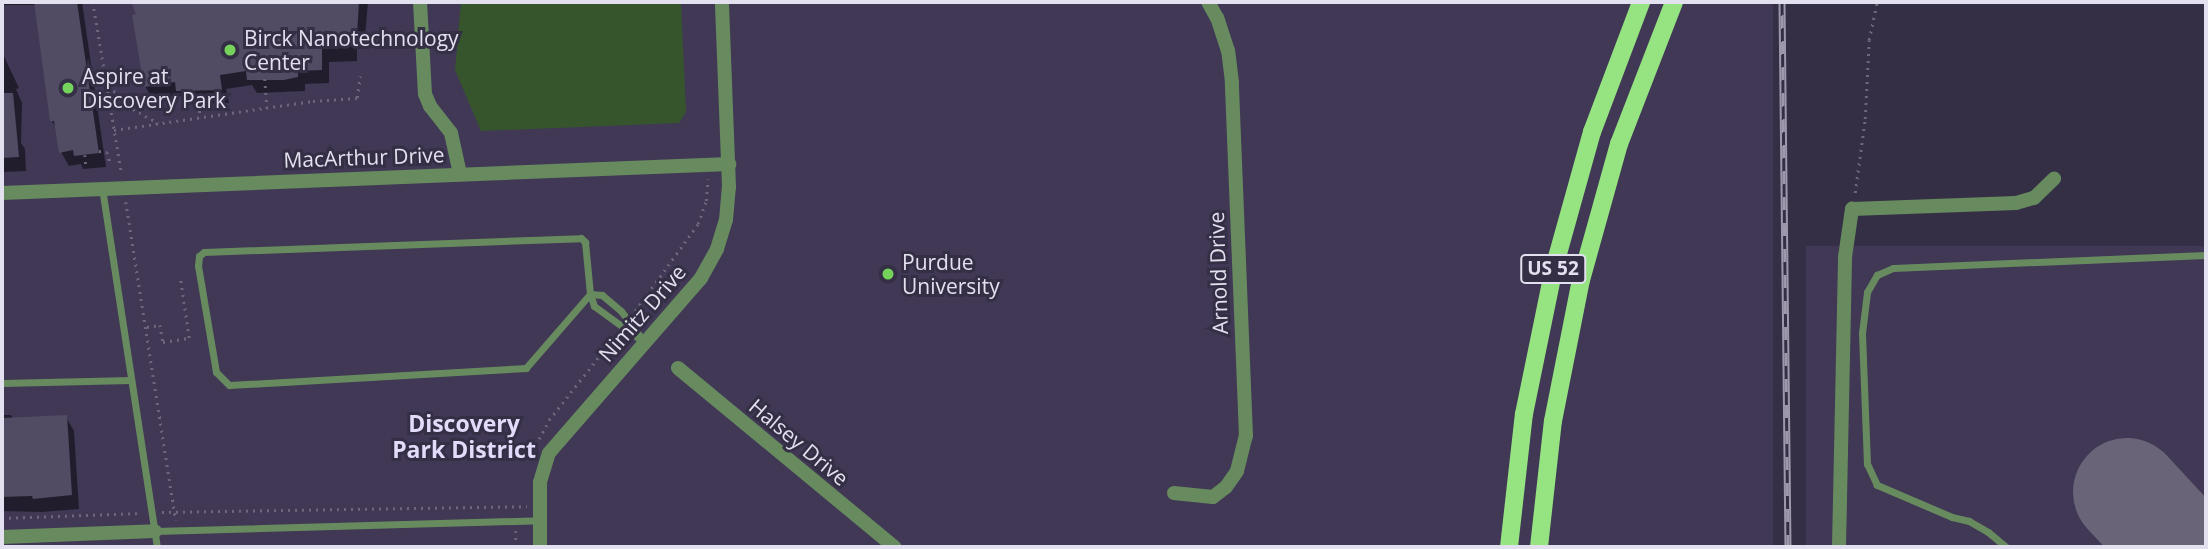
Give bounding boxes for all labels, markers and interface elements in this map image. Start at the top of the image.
place label: Birck Nanotechnology Center [244,25,459,75]
marker: Birck Nanotechnology Center [222,42,238,58]
place label: Aspire at Discovery Park [82,63,226,113]
marker: Aspire at Discovery Park [60,80,76,96]
street label: MacArthur Drive [283,142,445,172]
street label: Arnold Drive [1203,211,1233,335]
place label: Purdue University [902,249,1000,299]
road number: US 52 [1520,254,1586,284]
street label: Nimitz Drive [593,259,691,367]
marker: Purdue University [880,266,896,282]
street label: Halsey Drive [744,393,854,491]
district label: Discovery Park District [392,409,536,463]

